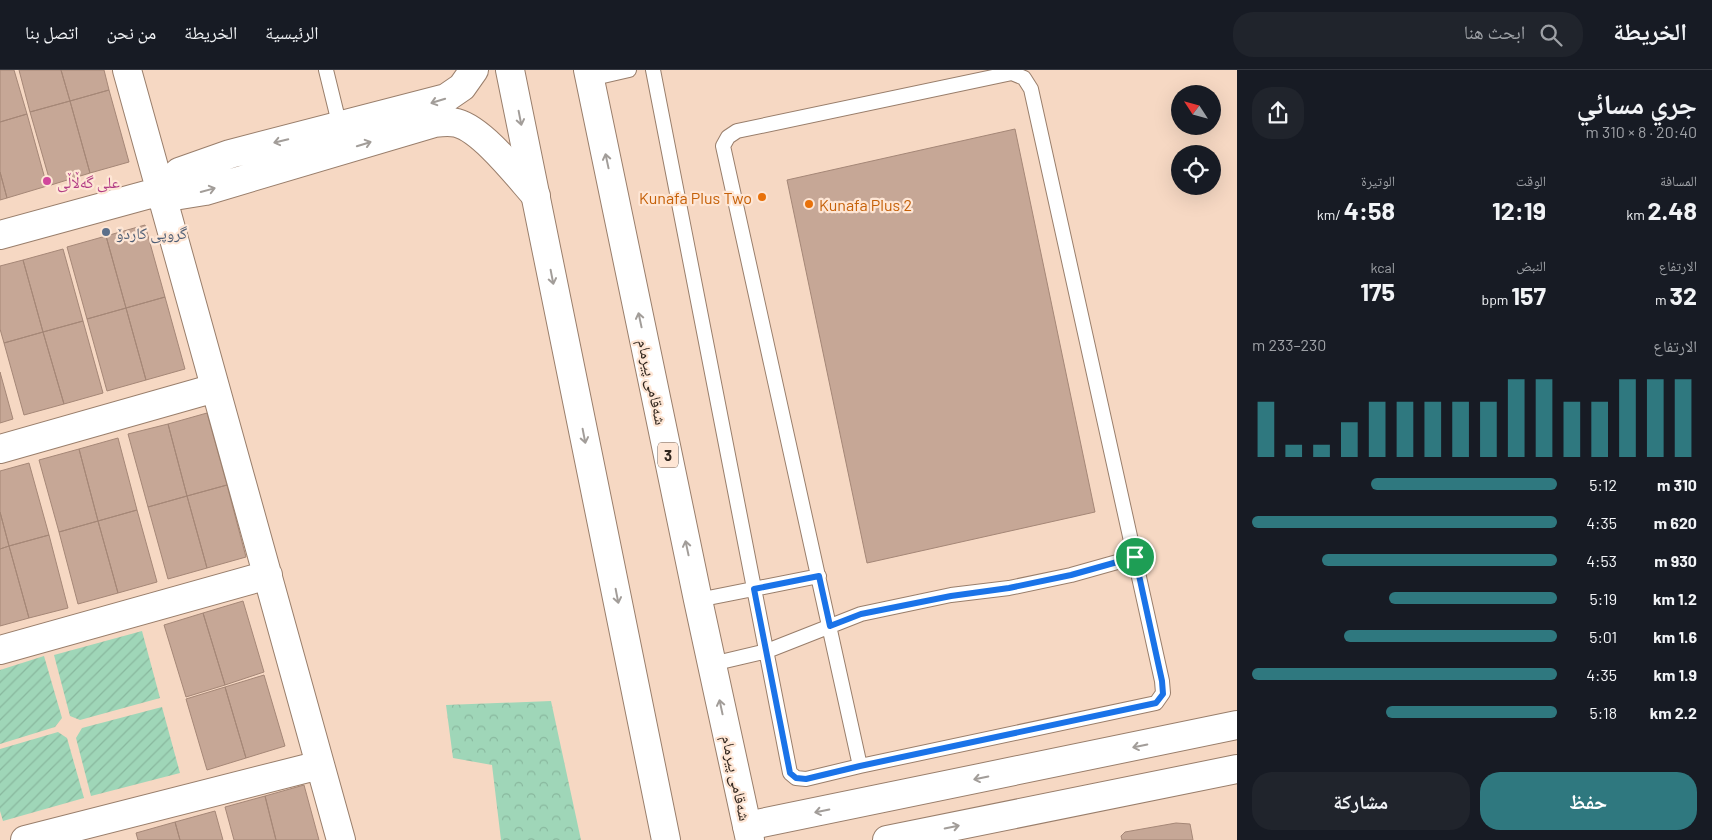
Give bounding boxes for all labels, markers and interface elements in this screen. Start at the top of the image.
search box [1233,12,1583,57]
text: الخريطة [1613,16,1687,45]
text: ابحث هنا [1464,20,1525,43]
text: اتصل بنا [25,21,78,43]
text: من نحن [106,21,156,43]
text: الخريطة [184,21,237,43]
text: الرئيسية [265,21,319,43]
icon: search [1537,21,1565,49]
north arrow [1171,85,1221,135]
map controls [1171,85,1221,195]
text: جري مسائي [1577,86,1697,120]
button: share [1252,87,1304,139]
one-way arrow [431,97,446,106]
one-way arrow [515,109,525,125]
text: 20:40 · 8 × 310 m [1586,122,1697,141]
one-way arrow [273,137,289,146]
one-way arrow [355,139,371,149]
button: locate [1171,145,1221,195]
one-way arrow [602,154,611,170]
place label: علی گەڵاڵی [57,171,120,193]
text: الوتيرة [1361,172,1395,189]
text: الوقت [1516,172,1546,189]
text: المسافة [1660,172,1697,189]
marker: علی گەڵاڵی [41,175,53,187]
one-way arrow [199,185,215,194]
place label: Kunafa Plus Two [639,188,752,207]
marker: Kunafa Plus Two [756,191,768,203]
place label: Kunafa Plus 2 [819,195,912,214]
text: 4:58 [1344,195,1395,225]
text: 12:19 [1492,195,1546,225]
text: 2.48 [1648,195,1697,225]
marker: Kunafa Plus 2 [803,198,815,210]
text: /km [1317,206,1344,223]
text: km [1626,206,1648,223]
place label: گروپی کاردۆ [116,223,188,244]
marker: گروپی کاردۆ [100,226,112,238]
text: النبض [1516,257,1546,274]
text: الارتفاع [1659,257,1697,274]
text: kcal [1371,259,1395,276]
one-way arrow [548,269,557,285]
text: 175 [1360,276,1395,306]
text: 157 [1511,280,1546,310]
text: 32 [1669,280,1697,310]
text: bpm [1482,291,1511,308]
text: m [1655,291,1669,308]
one-way arrow [635,313,644,329]
text: 230–233 m [1252,335,1326,354]
text: الارتفاع [1653,336,1697,355]
street label: شەقامی پیرمام [633,338,671,427]
one-way arrow [580,428,590,444]
road number: 3 [658,442,678,468]
text: 5:12 [1589,475,1617,494]
text: 310 m [1657,475,1697,494]
text: 4:35 [1586,513,1617,532]
text: 620 m [1654,513,1697,532]
pin [1114,536,1156,578]
one-way arrow [682,540,691,556]
icon: arrive [1121,543,1149,571]
text: 4:53 [1586,551,1617,570]
text: 930 m [1654,551,1697,570]
one-way arrow [612,587,622,603]
text: 5:19 [1589,589,1617,608]
text: 1.2 km [1653,589,1697,608]
text: 5:01 [1589,627,1617,646]
text: 1.6 km [1653,627,1697,646]
text: 4:35 [1586,665,1617,684]
text: 1.9 km [1653,665,1697,684]
one-way arrow [716,699,725,715]
text: 5:18 [1589,703,1617,722]
text: 2.2 km [1650,703,1697,722]
street label: شەقامی پیرمام [717,734,755,823]
one-way arrow [1133,742,1149,751]
button: مشاركة [1252,772,1470,830]
button: حفظ [1480,772,1697,830]
one-way arrow [973,774,989,784]
one-way arrow [814,807,830,816]
one-way arrow [944,822,960,831]

